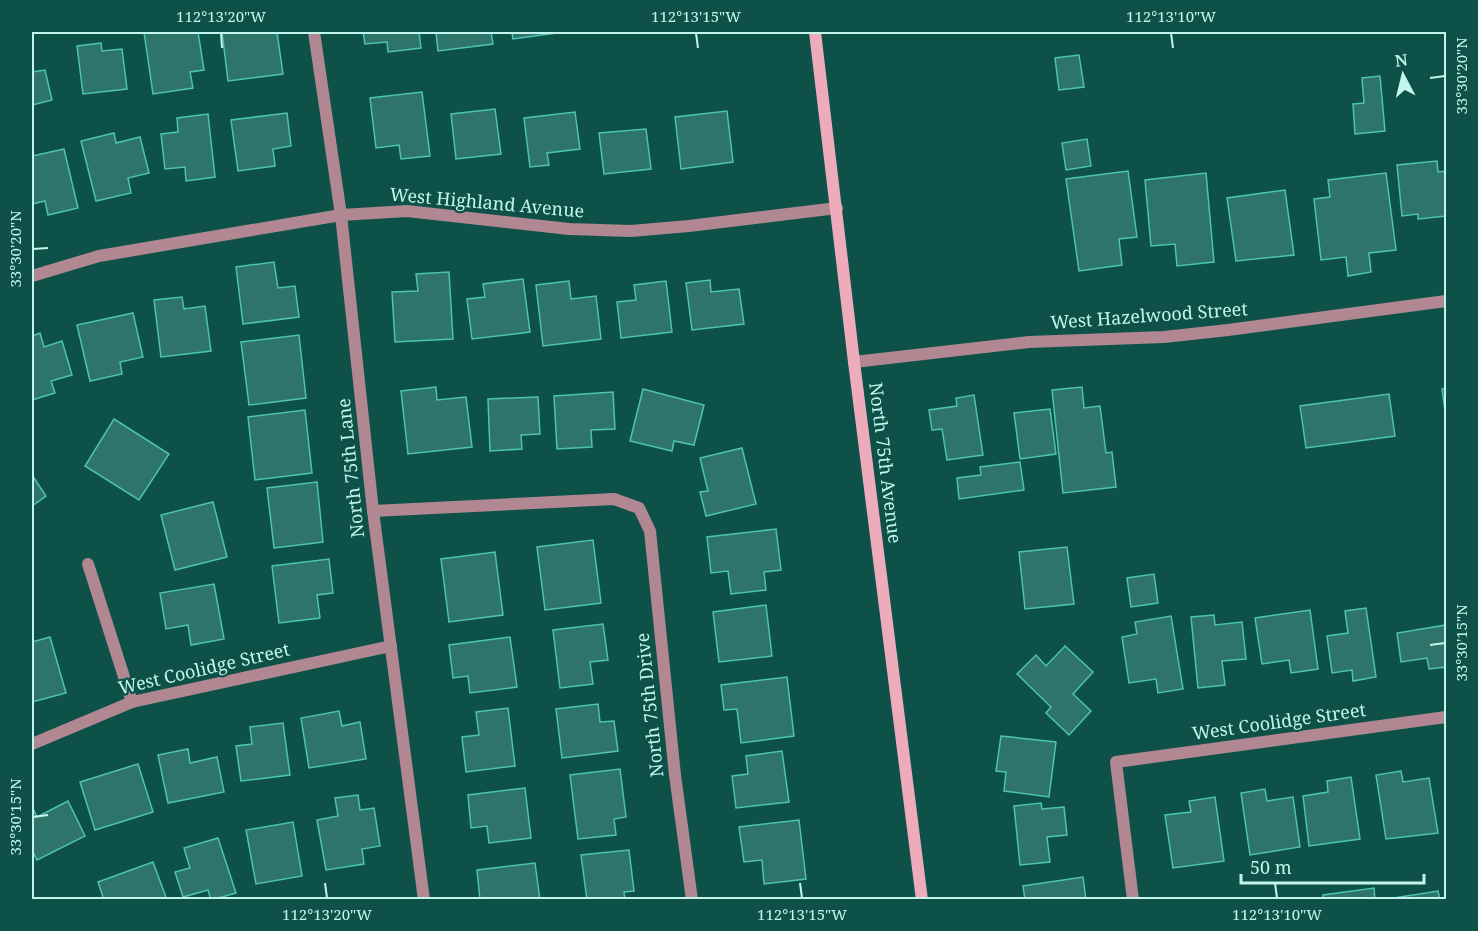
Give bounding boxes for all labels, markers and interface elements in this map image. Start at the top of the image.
text: 112°13'20"W [176,6,266,26]
text: 112°13'15"W [651,6,741,26]
text: 112°13'10"W [1126,6,1216,26]
text: 33°30'20"N [1451,37,1471,115]
north arrow [1373,45,1433,105]
text: N [1394,48,1409,72]
street label: West Highland Avenue [389,182,585,222]
text: 33°30'20"N [5,210,25,288]
street label: West Hazelwood Street [1050,296,1248,334]
street label: North 75th Avenue [864,381,908,545]
street label: North 75th Lane [331,397,369,539]
text: 33°30'15"N [1451,604,1471,682]
street label: North 75th Drive [629,632,669,778]
street label: West Coolidge Street [116,637,292,699]
street label: West Coolidge Street [1191,697,1367,745]
text: 33°30'15"N [5,778,25,856]
scale bar [1241,847,1424,885]
text: 50 m [1250,855,1292,879]
text: 112°13'20"W [282,904,372,924]
text: 112°13'15"W [757,904,847,924]
text: 112°13'10"W [1232,904,1322,924]

